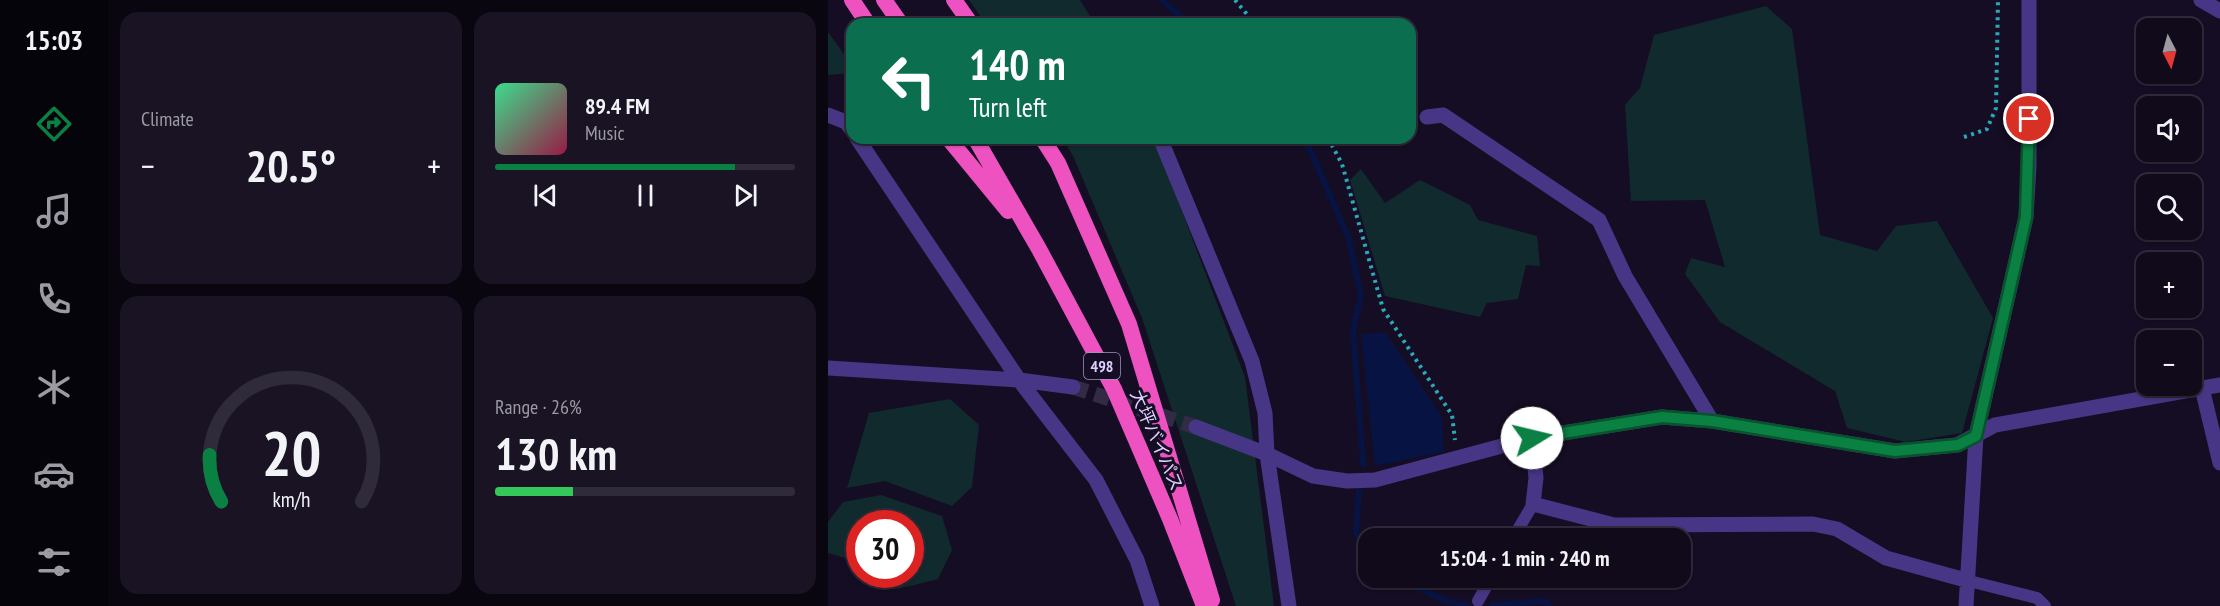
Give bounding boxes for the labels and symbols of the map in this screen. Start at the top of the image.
north arrow [2136,18,2202,84]
pin [2003,93,2054,144]
road number: 498 [1084,353,1120,379]
street label: 大坪バイパス [1125,386,1189,494]
position arrow [1500,406,1564,470]
speed limit sign: 30 [846,510,924,588]

